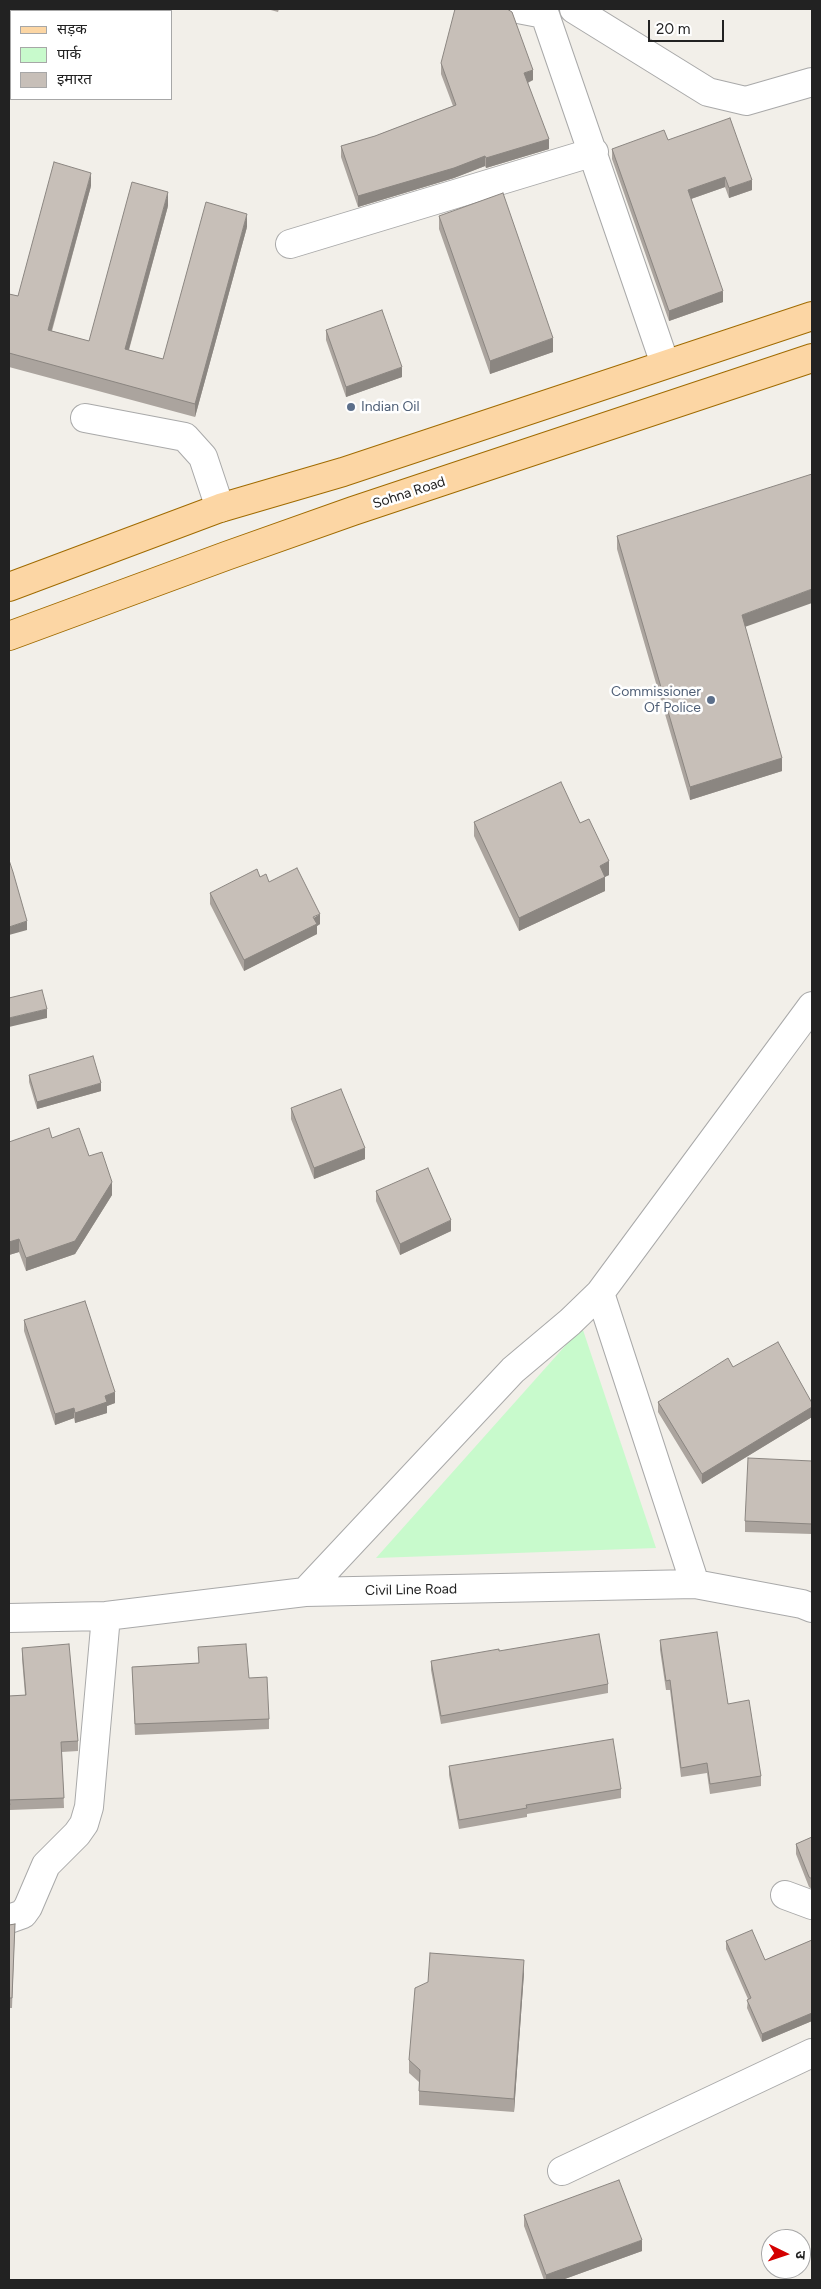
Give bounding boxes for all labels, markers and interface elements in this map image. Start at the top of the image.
legend [10,10,172,100]
scale bar [651,10,727,42]
text: सड़क [57,20,87,38]
text: 20 m [656,20,690,38]
text: पार्क [57,45,81,63]
text: इमारत [57,70,92,88]
place label: Indian Oil [361,399,420,415]
marker: Indian Oil [345,401,357,413]
street label: Sohna Road [371,473,447,513]
place label: Commissioner Of Police [611,684,701,716]
marker: Commissioner Of Police [705,694,717,706]
street label: Civil Line Road [365,1581,457,1599]
north arrow [761,2229,811,2279]
text: उ [792,2250,809,2260]

